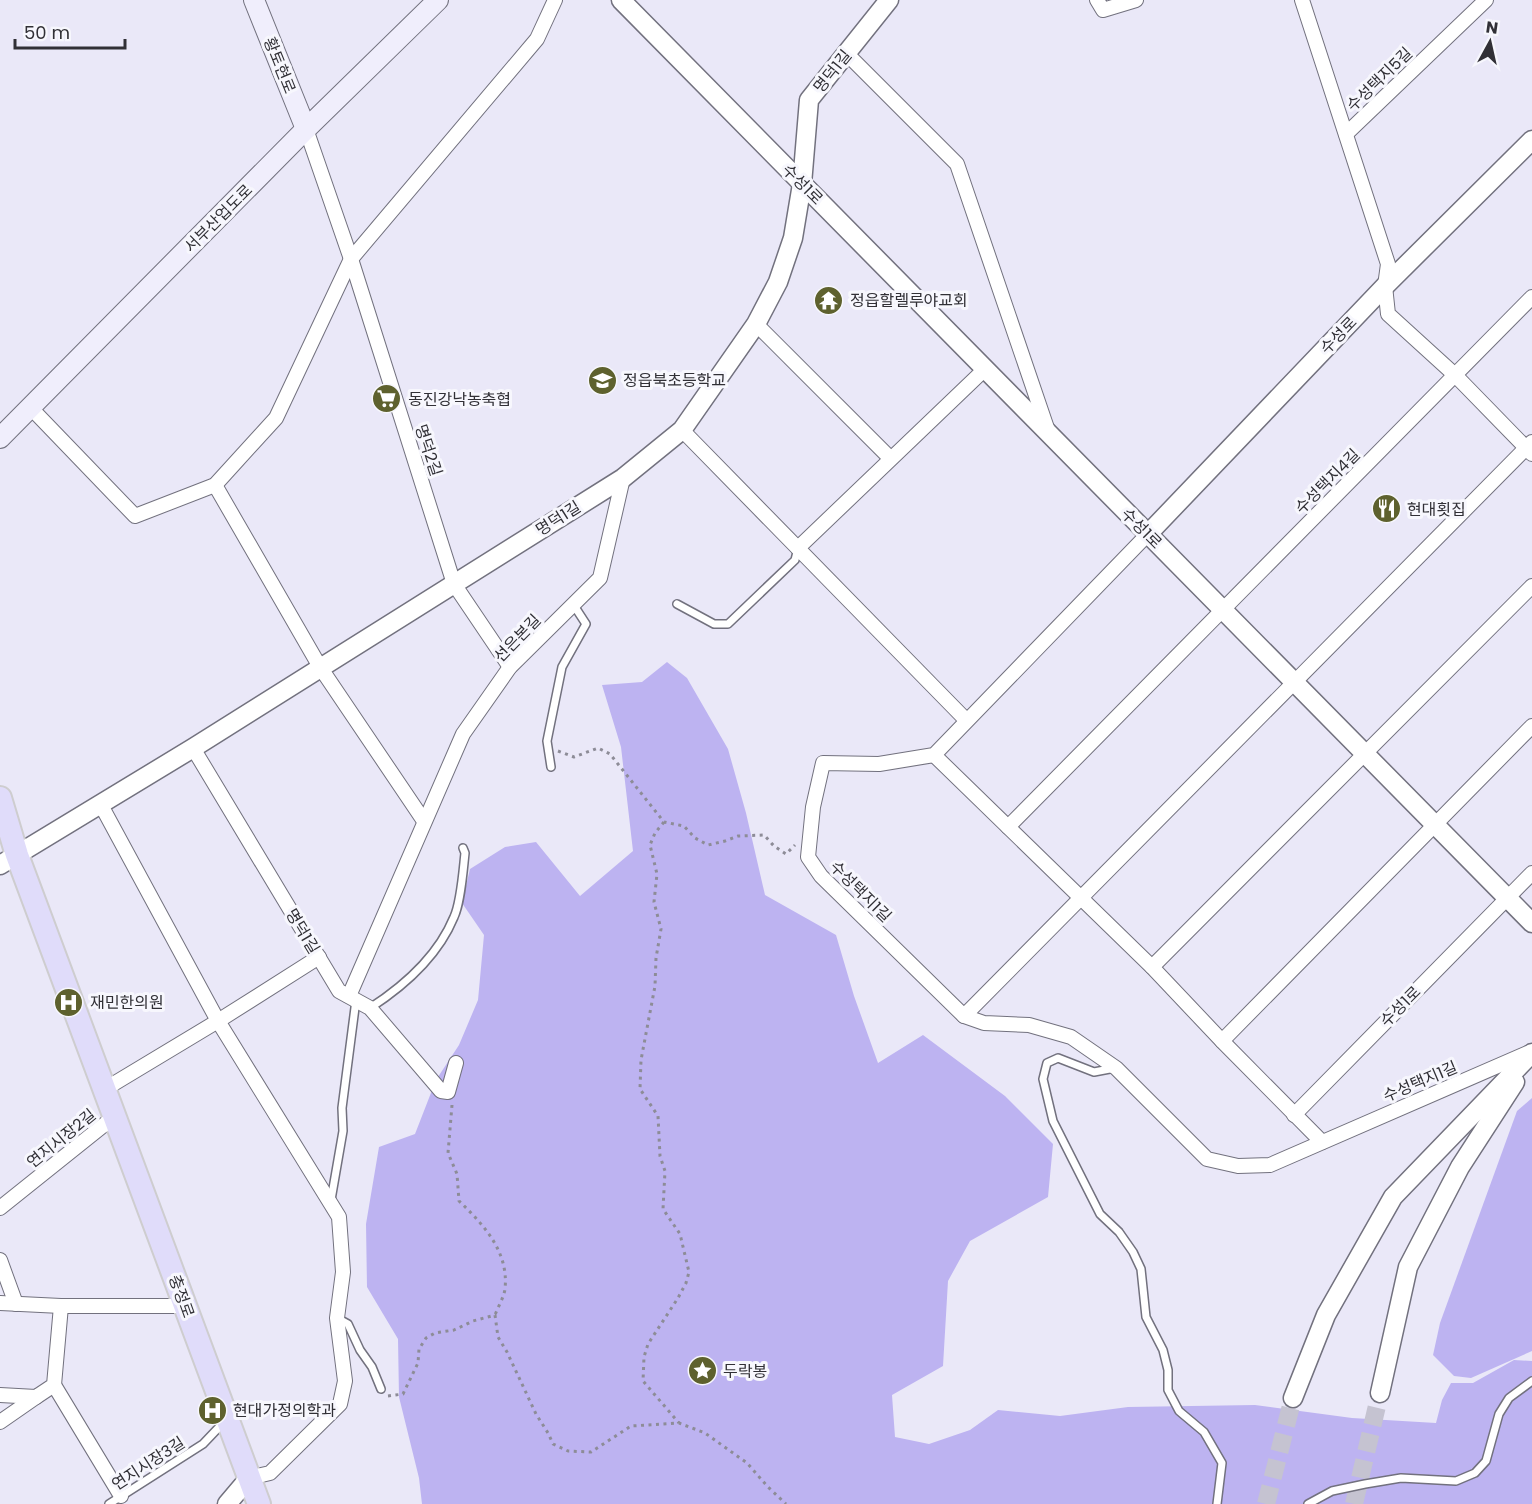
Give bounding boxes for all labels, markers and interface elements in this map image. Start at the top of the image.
scale bar [15,12,124,50]
north arrow [1460,12,1520,72]
text: N [1484,15,1500,40]
text: 50 m [24,20,70,45]
street label: 황토현로 [258,34,301,97]
street label: 수성택지5길 [1341,42,1417,117]
street label: 명덕1길 [808,45,857,98]
street label: 수성1로 [777,159,828,210]
street label: 서부산업도로 [179,179,258,258]
temple icon: 정읍할렐루야교회 [813,284,845,316]
place label: 정읍할렐루야교회 [850,289,968,312]
street label: 수성로 [1315,311,1362,359]
school or university icon: 정읍북초등학교 [586,364,618,396]
place label: 정읍북초등학교 [623,369,726,392]
supermarket icon: 동진강낙농축협 [371,383,403,415]
place label: 동진강낙농축협 [408,388,511,411]
street label: 명덕2길 [409,421,448,479]
street label: 수성택지4길 [1290,444,1365,519]
restaurant icon: 현대횟집 [1370,493,1402,525]
street label: 명덕1길 [531,496,585,541]
place label: 현대횟집 [1407,498,1466,521]
street label: 수성1로 [1116,503,1167,554]
street label: 선은본길 [489,609,546,668]
street label: 수성택지1길 [825,855,897,927]
street label: 명덕1길 [280,904,325,958]
street label: 수성1로 [1375,981,1426,1032]
hospital icon: 재민한의원 [53,986,85,1018]
place label: 재민한의원 [90,991,164,1014]
street label: 수성택지1길 [1379,1055,1461,1107]
street label: 연지시장2길 [22,1103,101,1173]
street label: 충정로 [163,1271,200,1321]
place icon: 두락봉 [686,1355,718,1387]
place label: 두락봉 [723,1360,767,1383]
hospital icon: 현대가정의학과 [196,1394,228,1426]
place label: 현대가정의학과 [233,1399,336,1422]
street label: 연지시장3길 [107,1431,189,1496]

